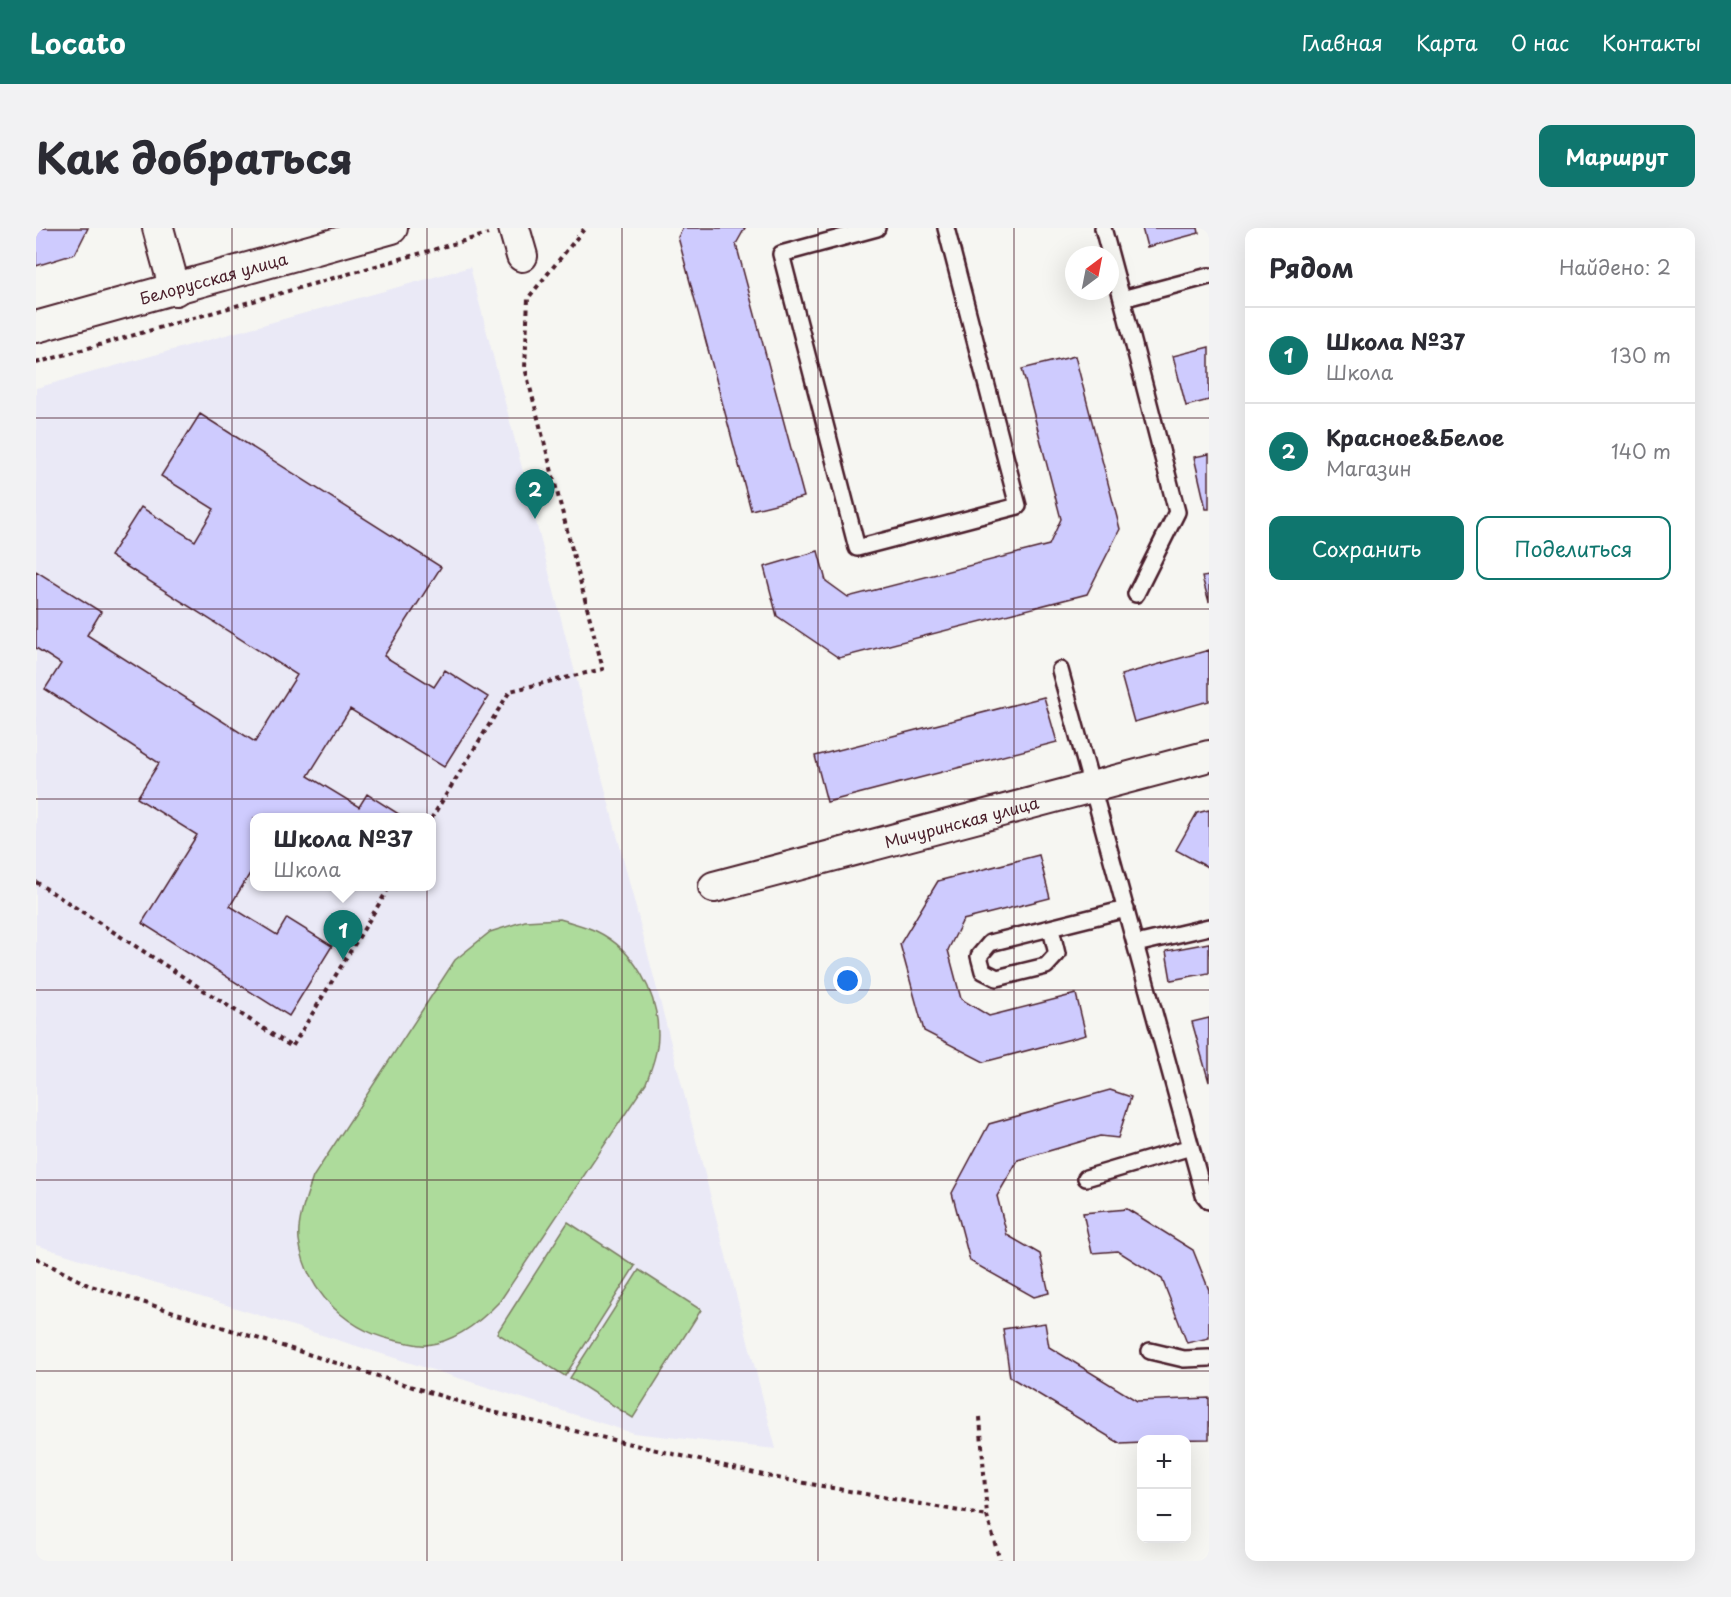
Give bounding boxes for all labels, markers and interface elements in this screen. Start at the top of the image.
text: Locato [30,21,126,64]
text: Главная [1302,26,1383,58]
text: Карта [1416,26,1478,58]
text: О нас [1511,26,1569,58]
text: Контакты [1602,26,1701,58]
text: Как добраться [36,125,353,188]
button: Маршрут [1539,125,1695,187]
street label: Белорусская улица [137,246,290,310]
north arrow [1065,246,1119,300]
text: Рядом [1269,248,1354,287]
text: Найдено: 2 [1559,252,1671,282]
text: Школа №37 [1326,324,1465,357]
text: 1 [1284,340,1293,370]
text: 130 m [1611,340,1671,370]
text: Школа [1326,357,1393,387]
text: Красное&Белое [1326,420,1504,453]
text: 2 [1281,436,1296,466]
text: 140 m [1611,436,1671,466]
text: Магазин [1326,453,1412,483]
pin: 2 [516,470,554,519]
button: Сохранить [1269,516,1464,580]
button: Поделиться [1476,516,1671,580]
street label: Мичуринская улица [882,790,1041,853]
popup [250,813,436,891]
text: Школа №37 [274,821,412,854]
text: Школа [274,854,341,884]
pin: 1 [324,910,362,960]
your location [833,966,862,995]
map controls [1137,1435,1191,1543]
button: + [1137,1435,1191,1489]
button: − [1137,1489,1191,1543]

